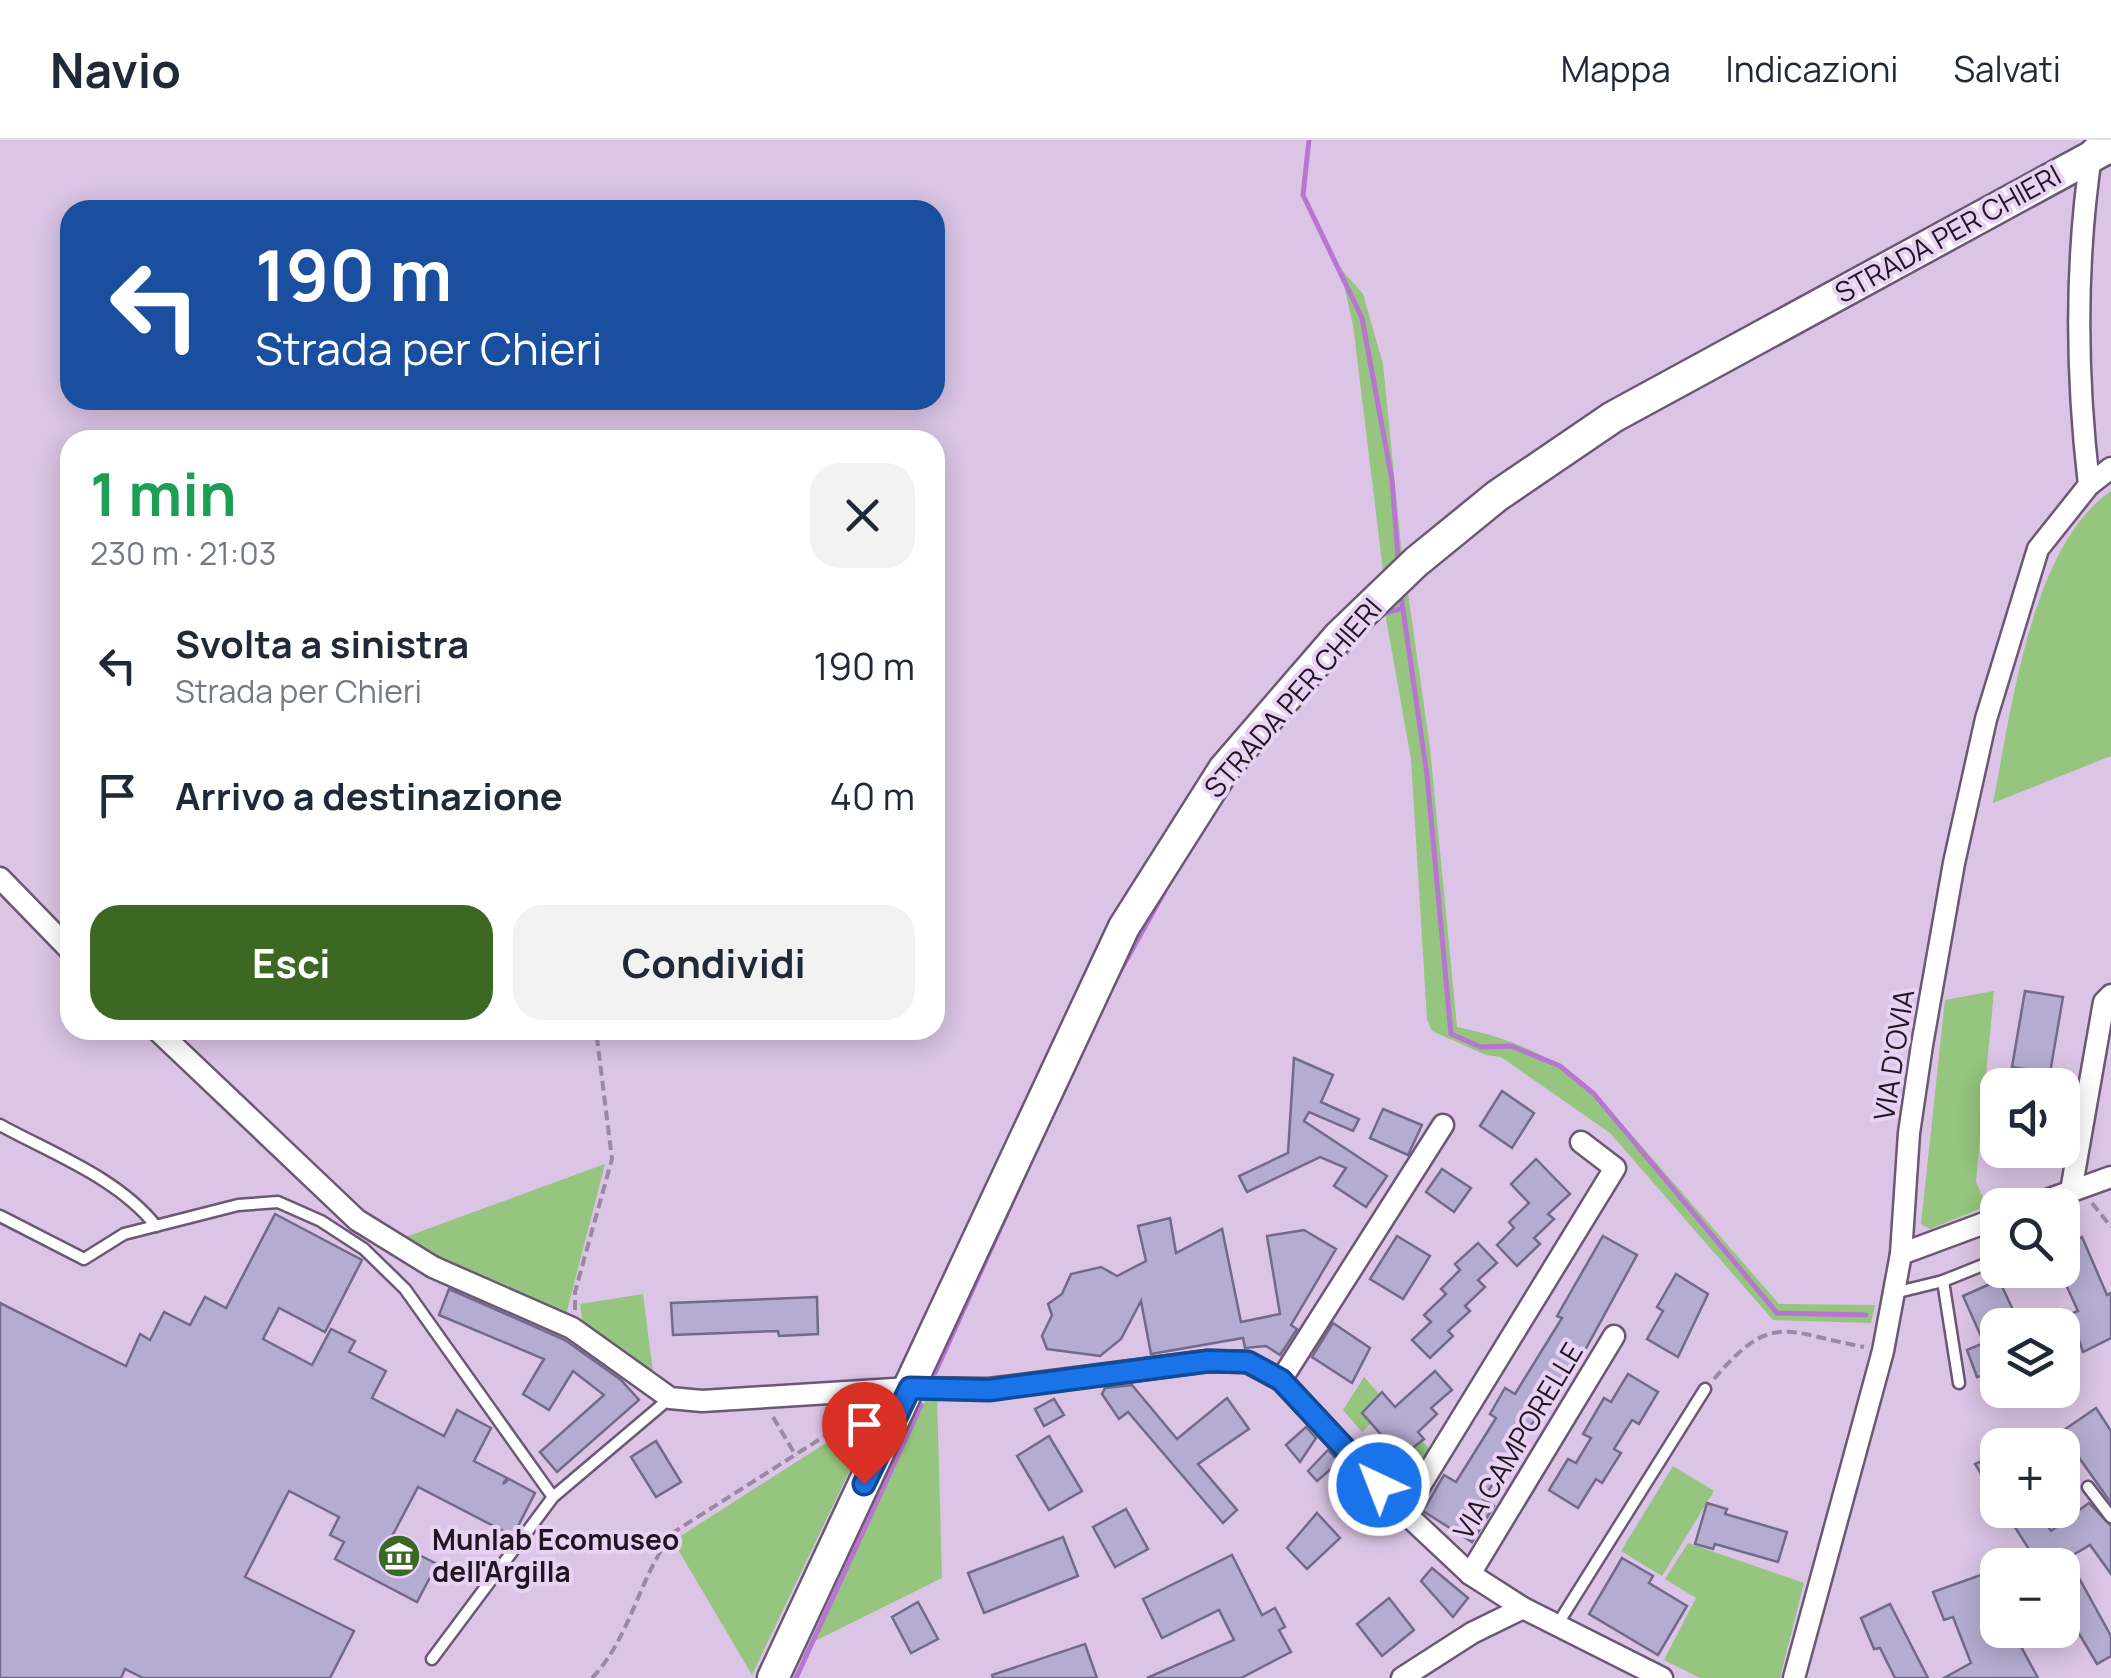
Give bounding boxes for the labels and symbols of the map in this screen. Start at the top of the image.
street label: STRADA PER CHIERI [1828,155,2067,311]
street label: STRADA PER CHIERI [1195,589,1390,805]
street label: VIA D'OVIA [1864,986,1922,1123]
street label: VIA CAMPORELLE [1443,1335,1591,1546]
pin [822,1382,907,1485]
position arrow [1327,1433,1431,1537]
place label: Munlab Ecomuseo dell'Argilla [432,1520,679,1590]
museum icon: Munlab Ecomuseo dell'Argilla [376,1533,422,1579]

